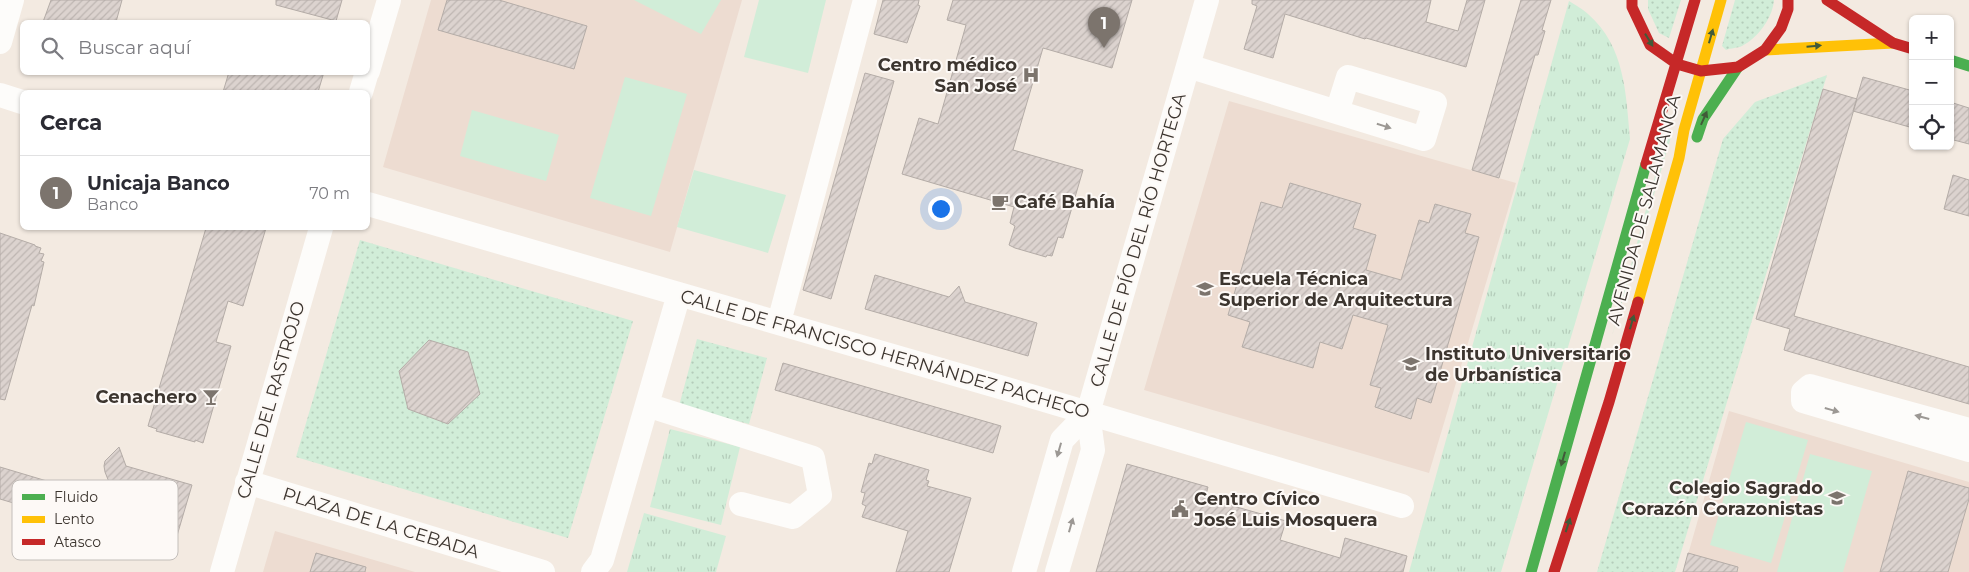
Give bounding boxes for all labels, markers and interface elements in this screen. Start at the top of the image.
pin: 1 [1088,7,1120,48]
map controls [1909,15,1954,150]
button: + [1909,15,1954,60]
search box [20,20,370,75]
one-way arrow [1708,28,1716,43]
icon: search [38,34,66,62]
one-way arrow [1644,34,1653,47]
text: Buscar aquí [78,36,191,59]
one-way arrow [1806,42,1822,50]
place label: Centro médico San José [878,54,1017,97]
button: − [1909,60,1954,105]
hospital icon: Centro médico San José [1021,65,1041,85]
street label: CALLE DE PÍO DEL RÍO HORTEGA [1085,90,1191,390]
street label: AVENIDA DE SALAMANCA [1603,92,1685,328]
button: locate [1909,105,1954,150]
text: Cerca [40,110,102,135]
one-way arrow [1701,111,1709,125]
one-way arrow [1377,122,1392,130]
text: Unicaja Banco [87,172,230,195]
text: 1 [53,184,59,203]
text: 70 m [309,184,350,203]
place label: Café Bahía [1014,191,1115,213]
cafe icon: Café Bahía [990,192,1010,212]
text: Banco [87,195,138,214]
your location [928,196,954,222]
place label: Escuela Técnica Superior de Arquitectura [1219,268,1453,311]
school or university icon: Escuela Técnica Superior de Arquitectura [1195,279,1215,299]
street label: CALLE DE FRANCISCO HERNÁNDEZ PACHECO [678,285,1092,423]
street label: CALLE DEL RASTROJO [232,299,310,501]
one-way arrow [1628,314,1636,329]
place label: Instituto Universitario de Urbanística [1425,343,1631,386]
school or university icon: Instituto Universitario de Urbanística [1401,354,1421,374]
place label: Cenachero [95,386,197,408]
bar icon: Cenachero [201,387,221,407]
one-way arrow [1825,406,1840,414]
one-way arrow [1914,413,1929,421]
one-way arrow [1054,443,1062,458]
one-way arrow [1559,451,1567,467]
place label: Colegio Sagrado Corazón Corazonistas [1622,477,1823,520]
legend [12,480,178,560]
street label: PLAZA DE LA CEBADA [280,483,482,563]
text: Fluido [54,488,98,506]
place label: Centro Cívico José Luis Mosquera [1193,488,1378,531]
school or university icon: Colegio Sagrado Corazón Corazonistas [1827,488,1847,508]
public building icon: Centro Cívico José Luis Mosquera [1170,499,1190,519]
text: Lento [54,510,94,528]
one-way arrow [1067,518,1075,533]
one-way arrow [1565,518,1572,533]
text: Atasco [54,533,101,551]

